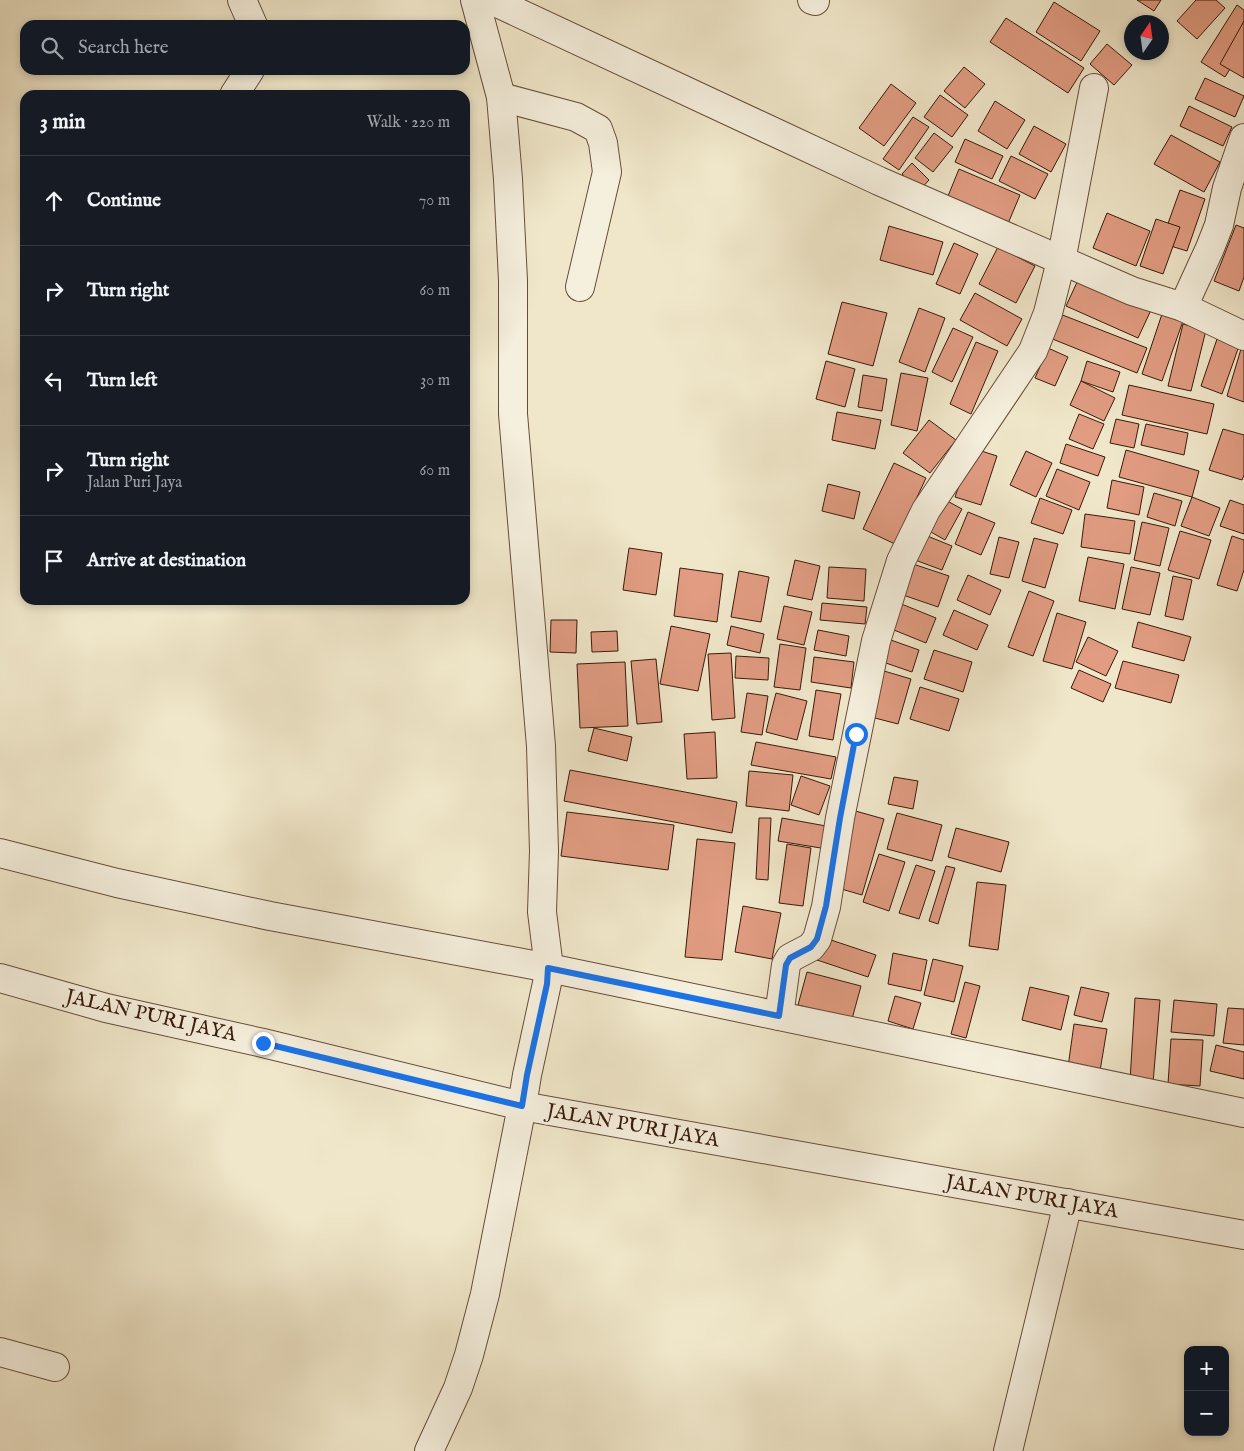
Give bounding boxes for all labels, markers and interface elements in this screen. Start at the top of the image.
north arrow [1124,15,1169,60]
search box [20,20,470,75]
icon: search [38,34,66,62]
text: Search here [78,36,169,60]
text: 3 min [40,109,85,136]
text: Walk · 220 m [367,113,450,133]
icon: ahead [40,187,68,215]
text: Continue [87,189,161,213]
text: 70 m [419,191,450,211]
icon: right [40,277,68,305]
text: Turn right [87,279,169,303]
text: 60 m [420,281,450,301]
icon: left [40,367,68,395]
text: Turn left [87,369,158,393]
text: 30 m [420,371,450,391]
text: Turn right [87,449,169,473]
icon: right [40,457,68,485]
text: 60 m [420,461,450,481]
text: Jalan Puri Jaya [87,473,182,493]
icon: arrive [40,547,68,575]
text: Arrive at destination [87,549,246,573]
route start [845,723,868,746]
street label: JALAN PURI JAYA [61,984,239,1048]
route end [252,1032,275,1055]
street label: JALAN PURI JAYA [543,1098,722,1154]
street label: JALAN PURI JAYA [942,1169,1121,1225]
map controls [1184,1346,1229,1436]
button: + [1184,1346,1229,1391]
button: − [1184,1391,1229,1436]

